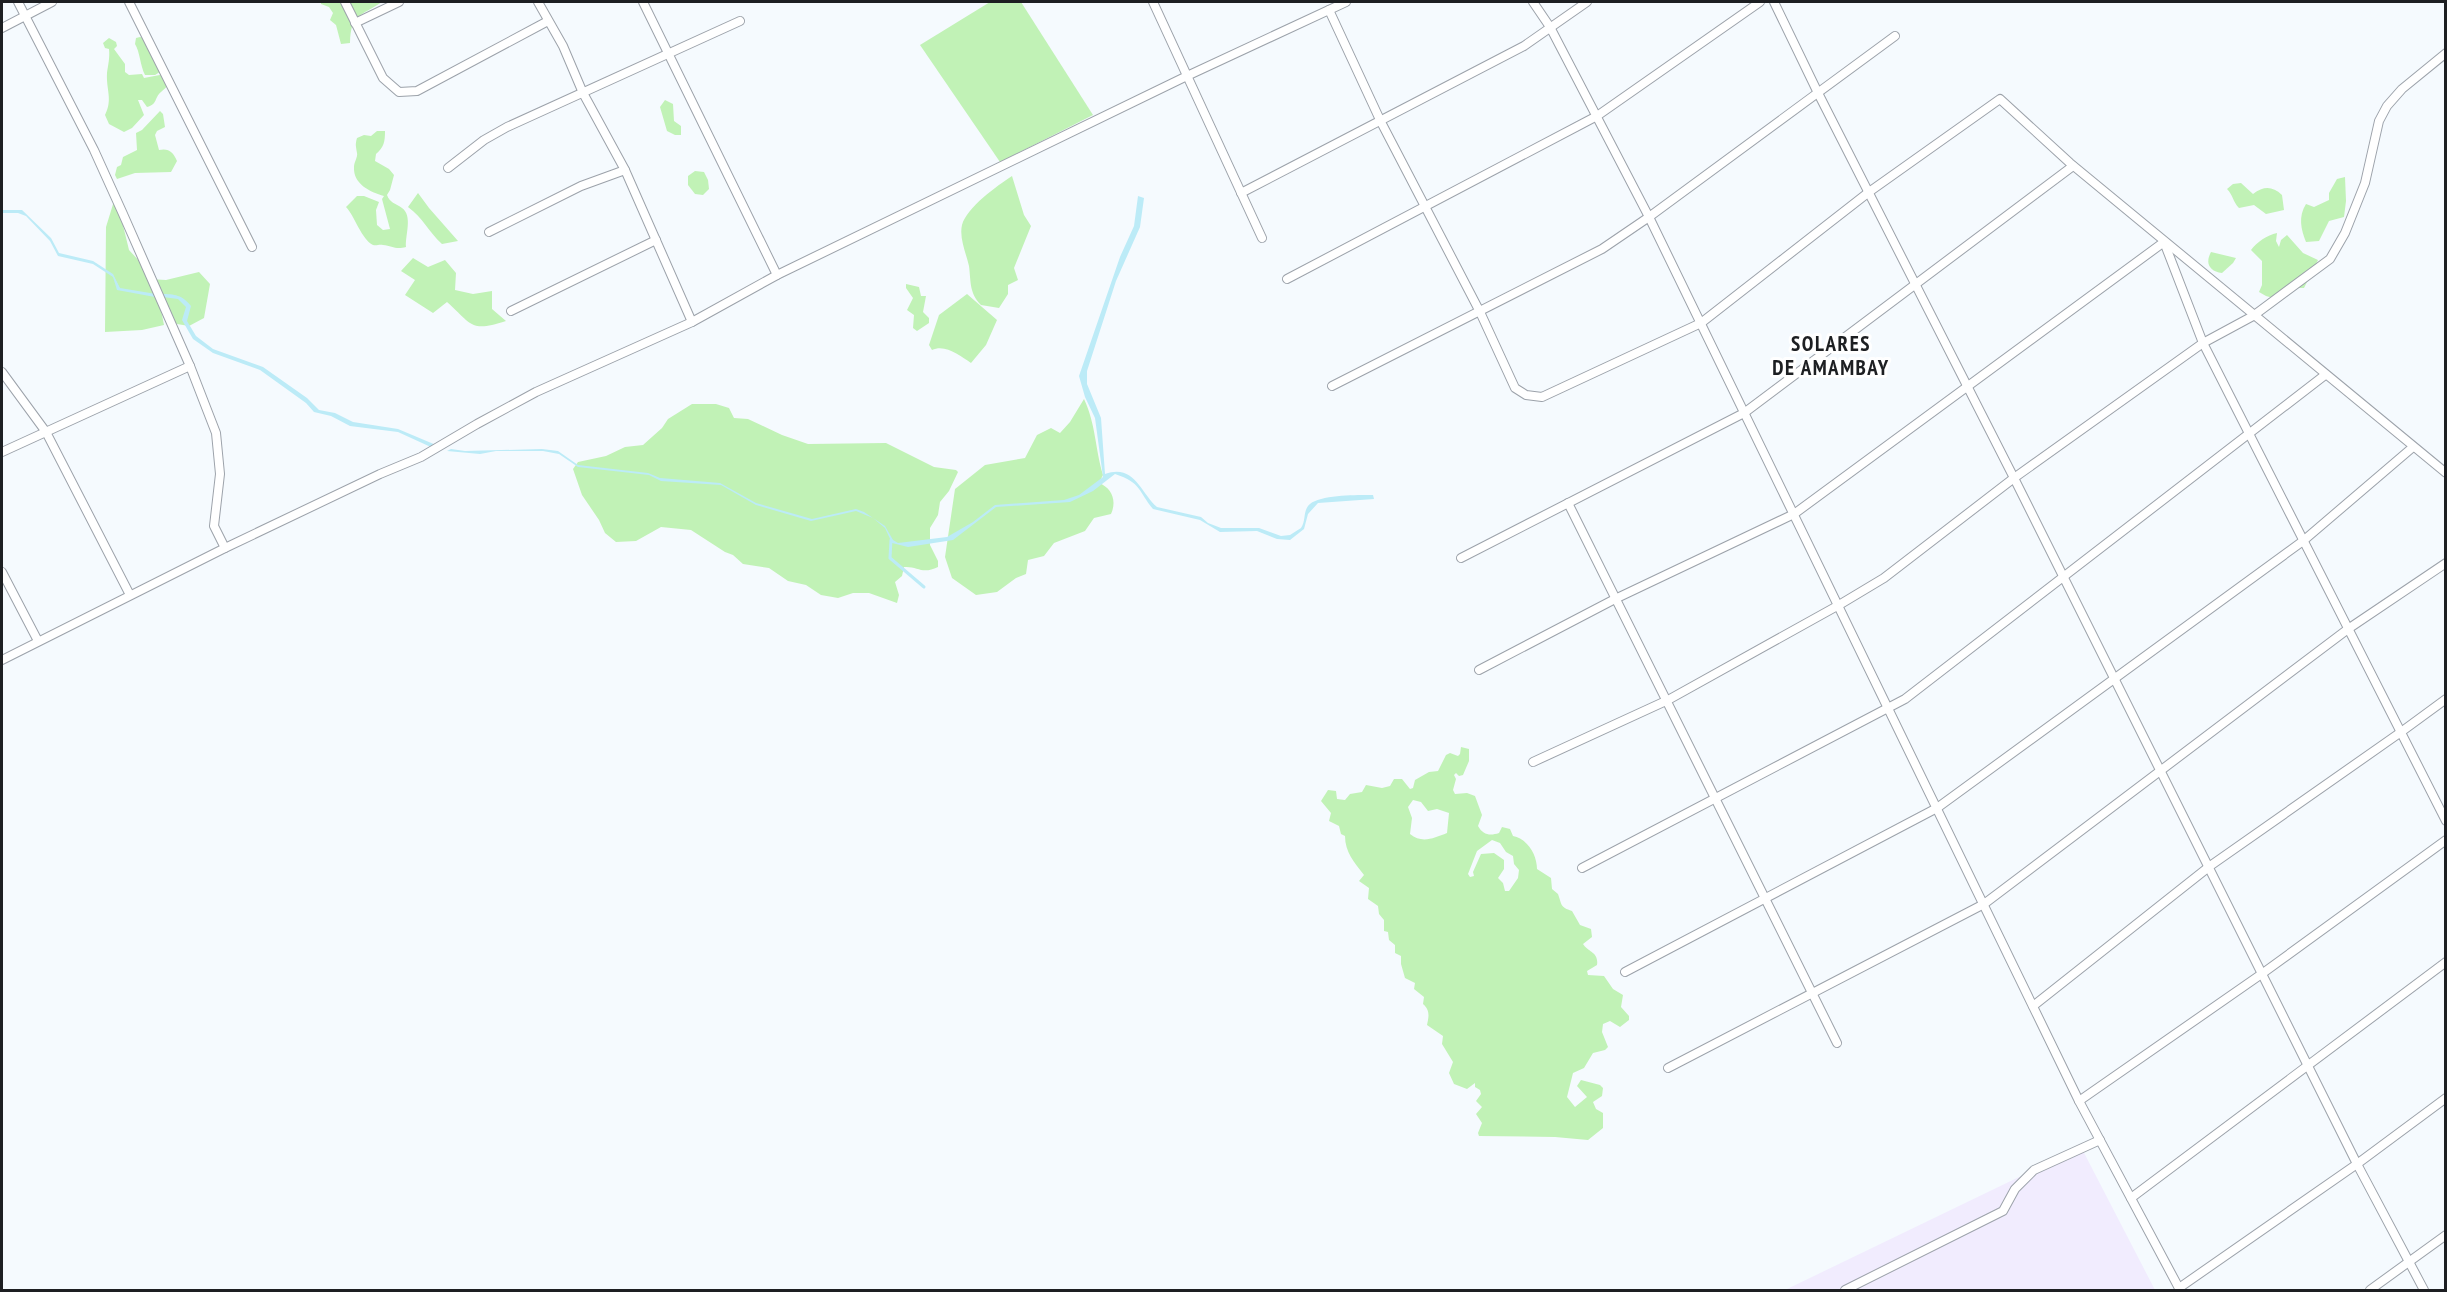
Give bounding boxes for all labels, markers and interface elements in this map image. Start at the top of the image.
district label: SOLARES DE AMAMBAY [1772,330,1890,381]

